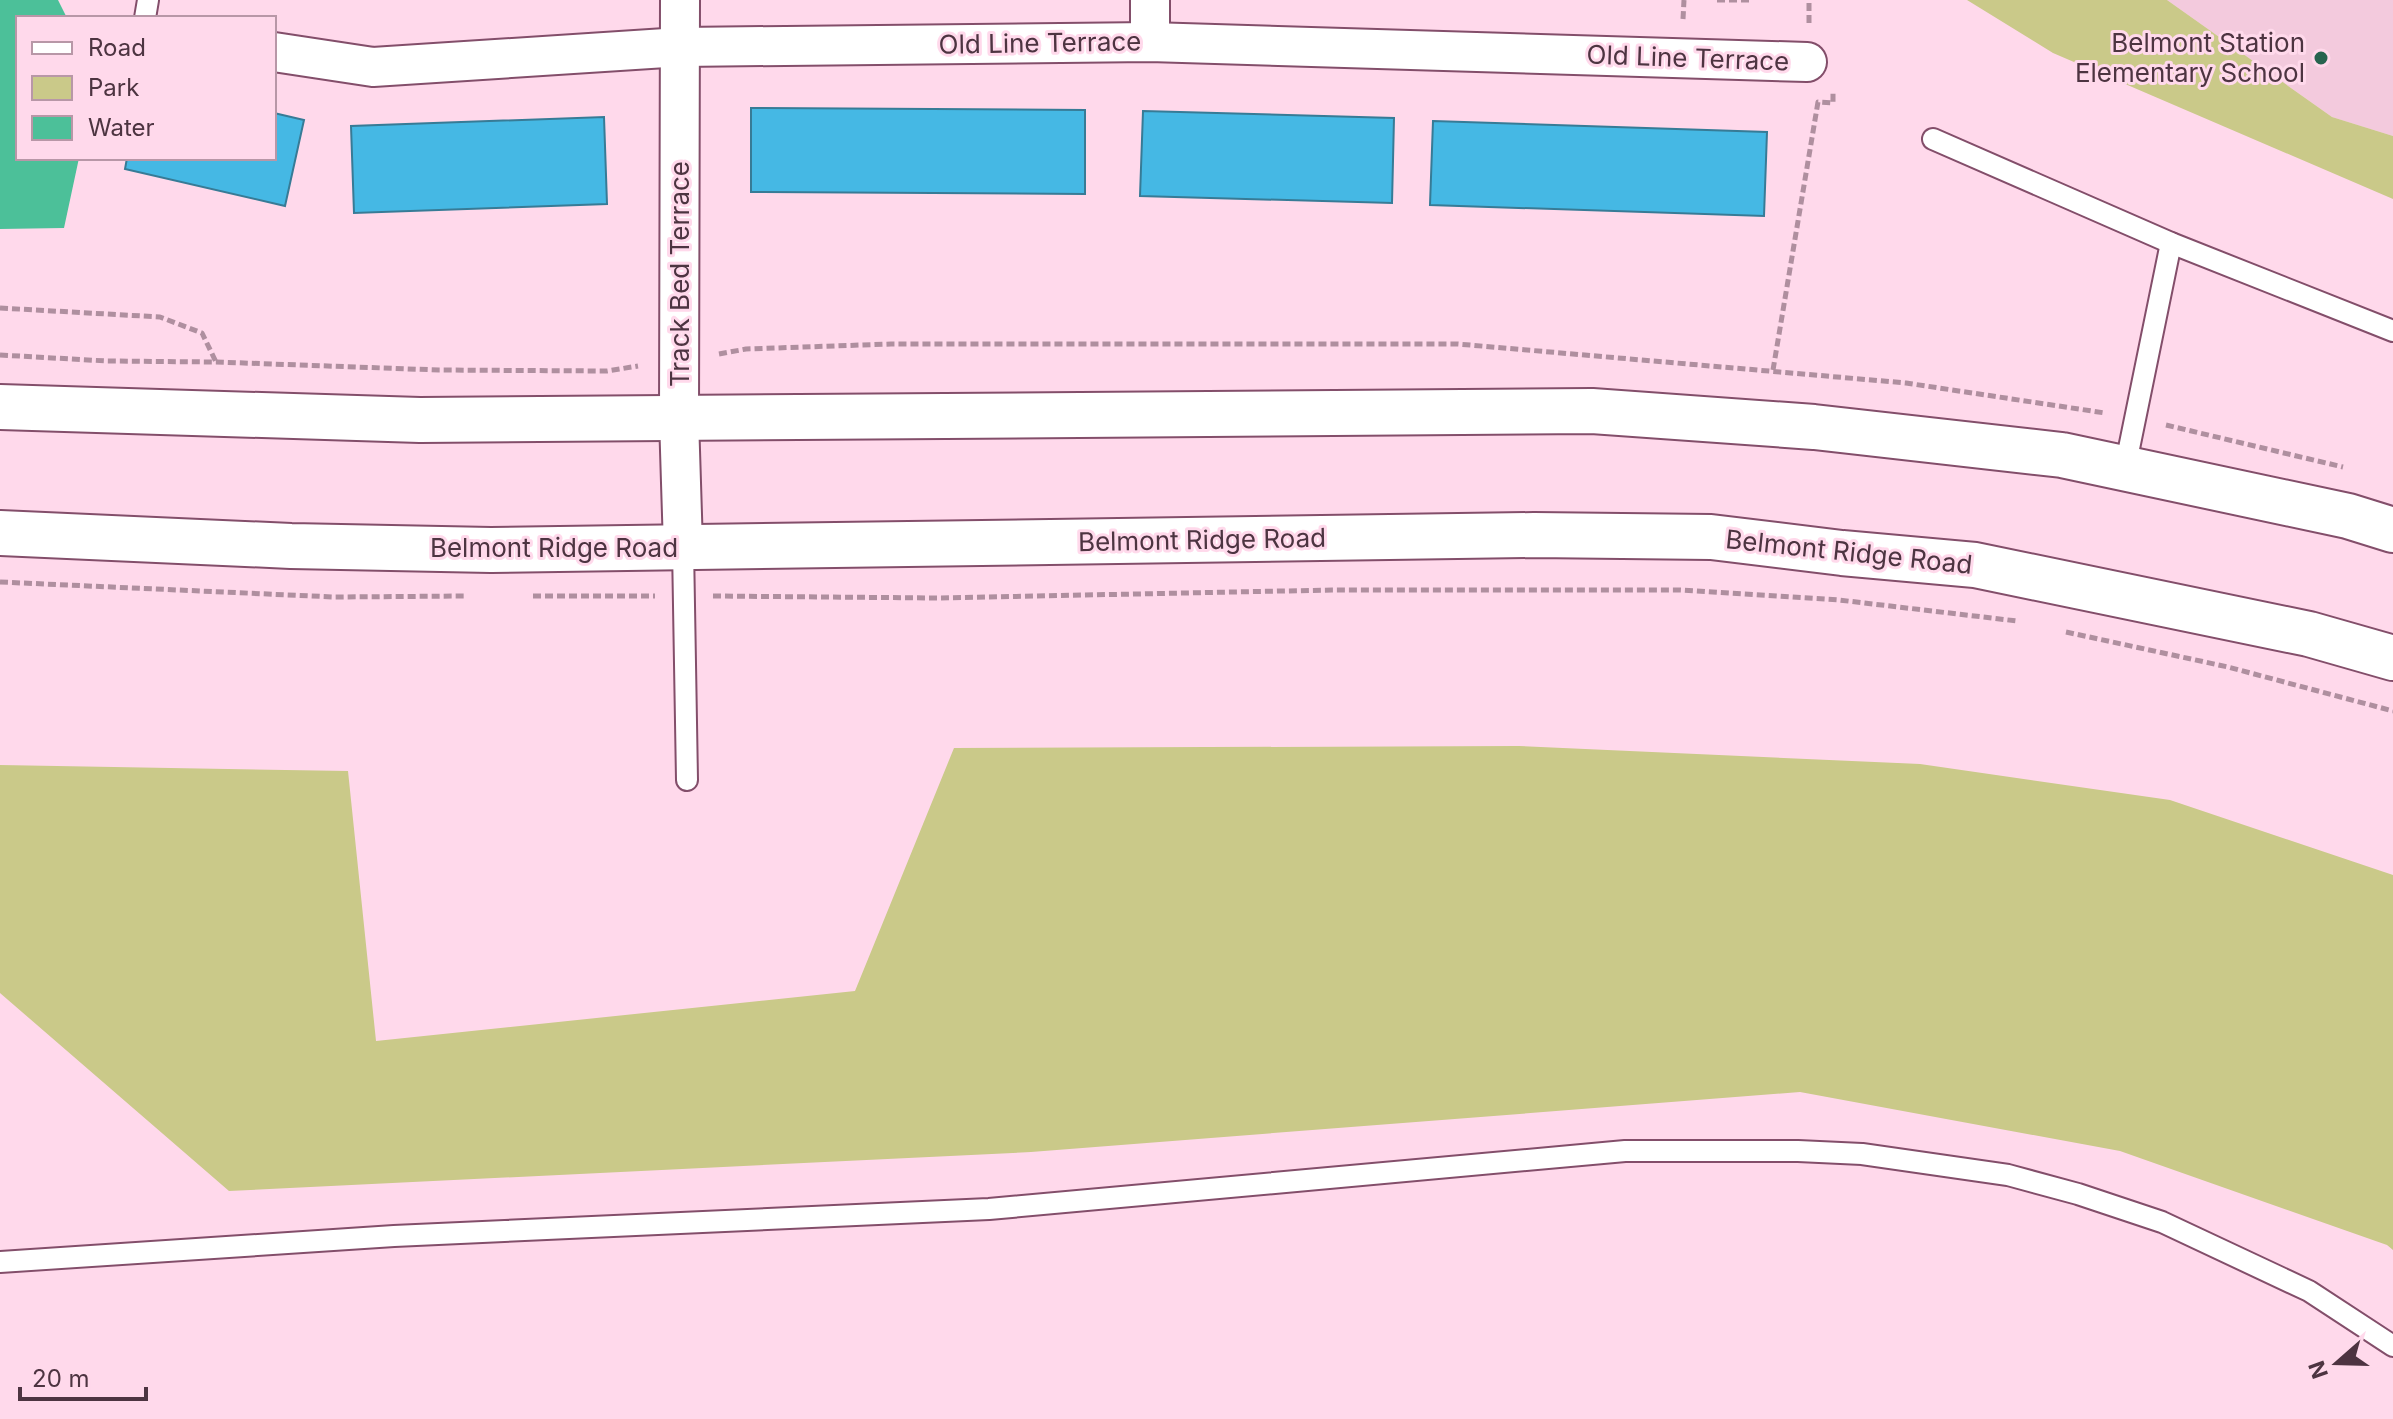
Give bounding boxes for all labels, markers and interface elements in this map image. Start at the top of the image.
legend [16,16,276,160]
street label: Old Line Terrace [938,25,1142,60]
place label: Belmont Station Elementary School [2075,27,2305,88]
text: Road [88,33,146,62]
street label: Old Line Terrace [1586,38,1790,77]
marker: Belmont Station Elementary School [2312,49,2330,67]
text: Park [88,73,139,102]
text: Water [88,113,155,142]
street label: Track Bed Terrace [664,161,695,387]
street label: Belmont Ridge Road [1078,522,1326,557]
street label: Belmont Ridge Road [1724,523,1974,580]
street label: Belmont Ridge Road [430,532,678,563]
north arrow [2297,1323,2377,1403]
scale bar [20,1351,146,1401]
text: N [2303,1358,2333,1382]
text: 20 m [32,1364,90,1393]

